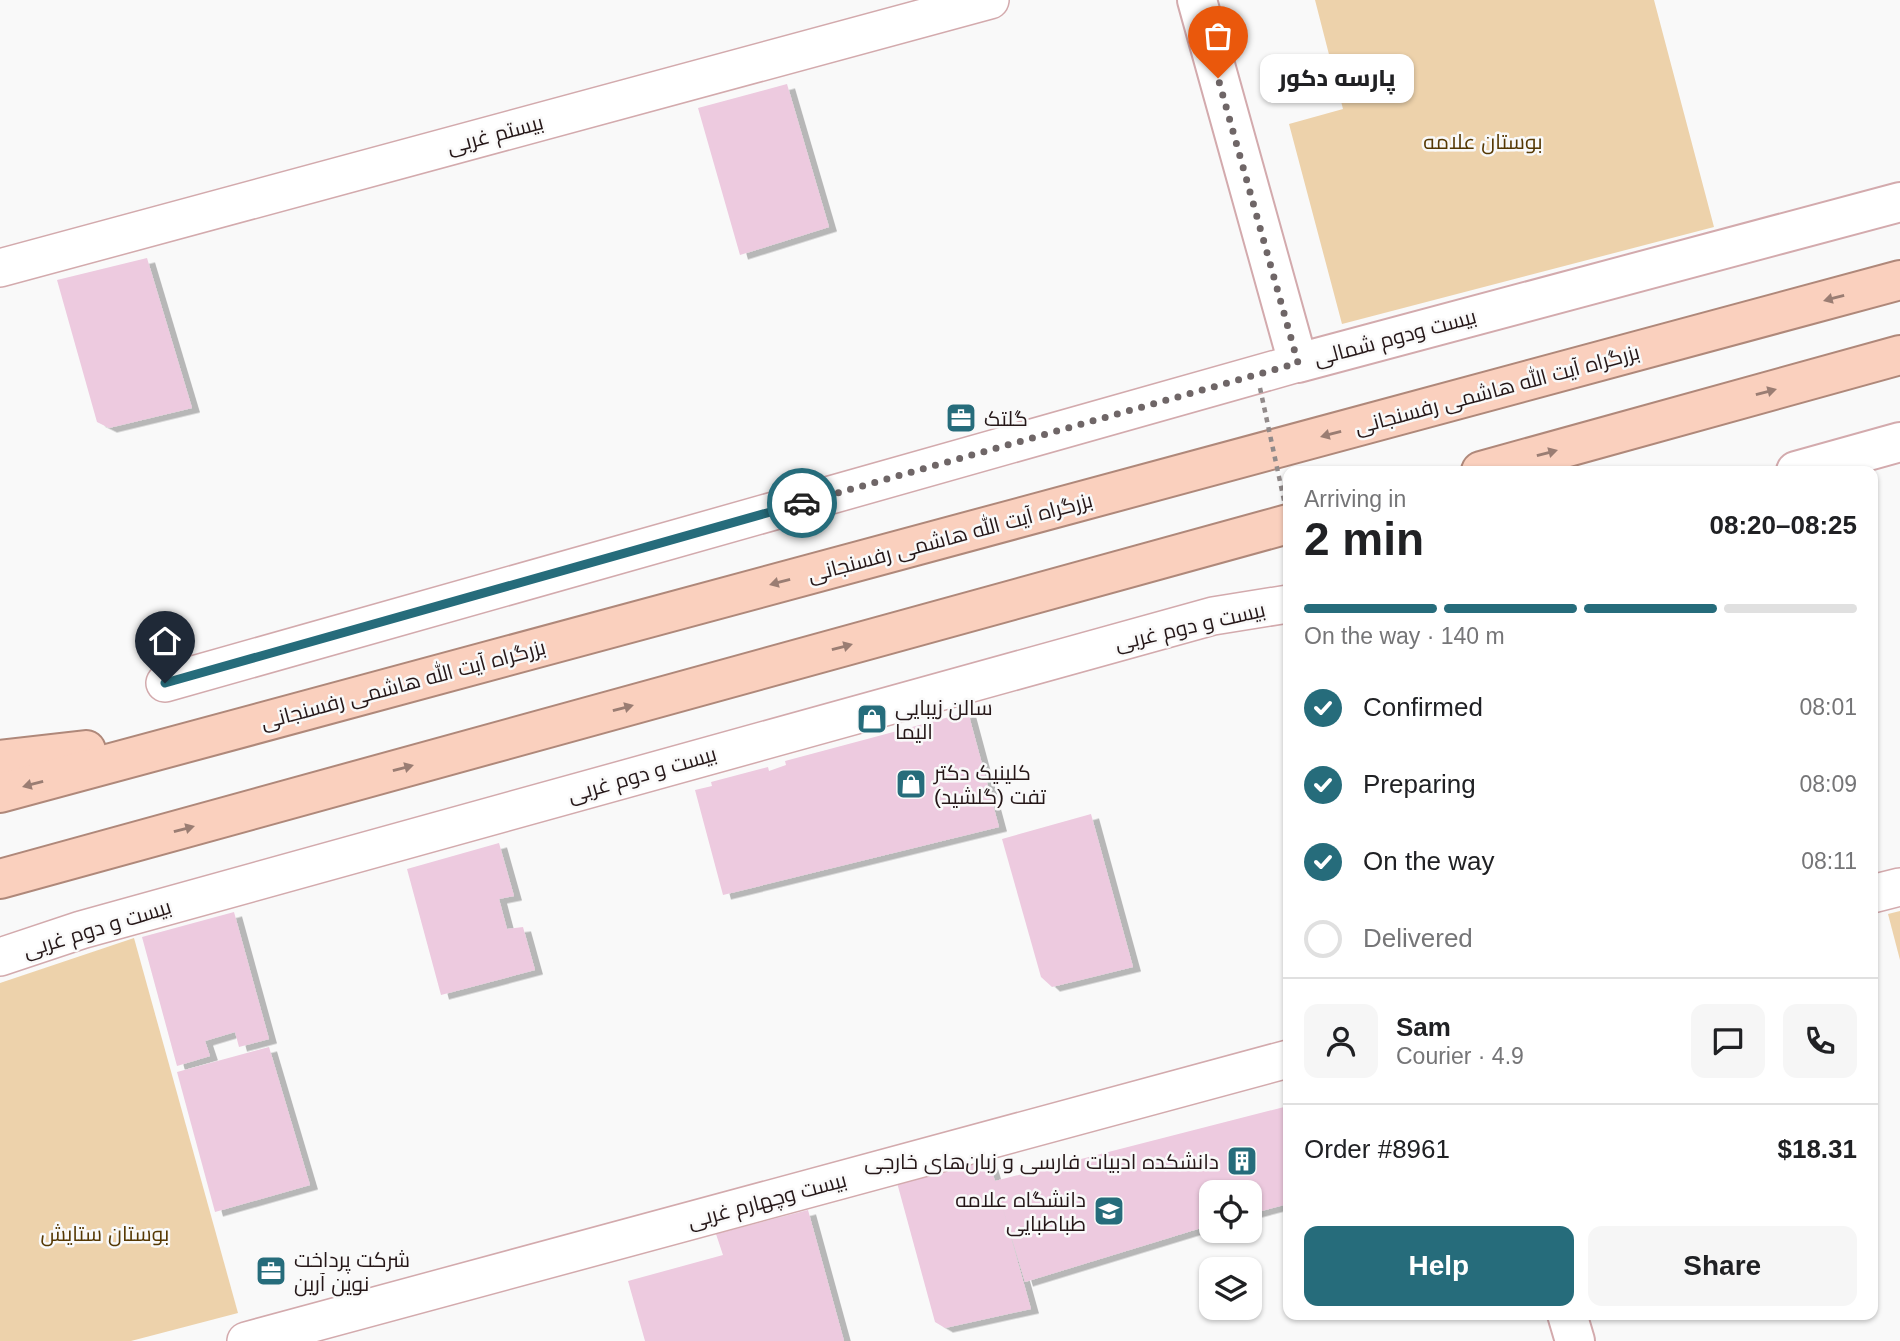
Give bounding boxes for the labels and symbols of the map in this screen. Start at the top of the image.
pin [1188,6,1248,78]
callout: پارسه دکور [1260,54,1414,102]
street label: بیستم غربی [444,110,546,161]
park label: بوستان علامه [1423,130,1543,155]
one-way arrow [1823,293,1845,304]
street label: بیست ودوم شمالی [1311,304,1479,373]
street label: بزرگراه آیت الله هاشمی رفسنجانی [1352,338,1642,440]
one-way arrow [1755,386,1777,397]
office icon: گلتک [944,401,978,435]
place label: گلتک [984,407,1028,430]
one-way arrow [1319,429,1341,440]
one-way arrow [1536,447,1557,457]
courier [767,468,837,538]
street label: بزرگراه آیت الله هاشمی رفسنجانی [805,486,1095,588]
one-way arrow [769,578,790,588]
street label: بیست و دوم غربی [1113,598,1268,657]
pin [135,611,195,683]
street label: بزرگراه آیت الله هاشمی رفسنجانی [258,633,548,735]
one-way arrow [831,641,853,652]
place label: سالن زیبایی الیما [895,696,993,743]
one-way arrow [613,702,634,712]
shop icon: سالن زیبایی الیما [855,702,889,736]
street label: بیست و دوم غربی [565,742,720,809]
place label: کلینیک دکتر تفت (گلشید) [933,761,1046,808]
one-way arrow [393,762,415,773]
shop icon: کلینیک دکتر تفت (گلشید) [894,767,928,801]
one-way arrow [22,780,43,790]
one-way arrow [174,823,195,833]
street label: بیست و دوم غربی [20,895,175,964]
building icon: دانشکده ادبیات فارسی و زبان‌های خارجی [1225,1144,1259,1178]
place label: دانشکده ادبیات فارسی و زبان‌های خارجی [864,1150,1219,1175]
street label: بیست وچهارم غربی [685,1168,850,1235]
place label: دانشگاه علامه طباطبایی [955,1188,1086,1237]
school or university icon: دانشگاه علامه طباطبایی [1092,1194,1126,1228]
park label: بوستان ستایش [41,1222,169,1247]
place label: شرکت پرداخت نوین آرین [294,1248,410,1297]
office icon: شرکت پرداخت نوین آرین [254,1254,288,1288]

